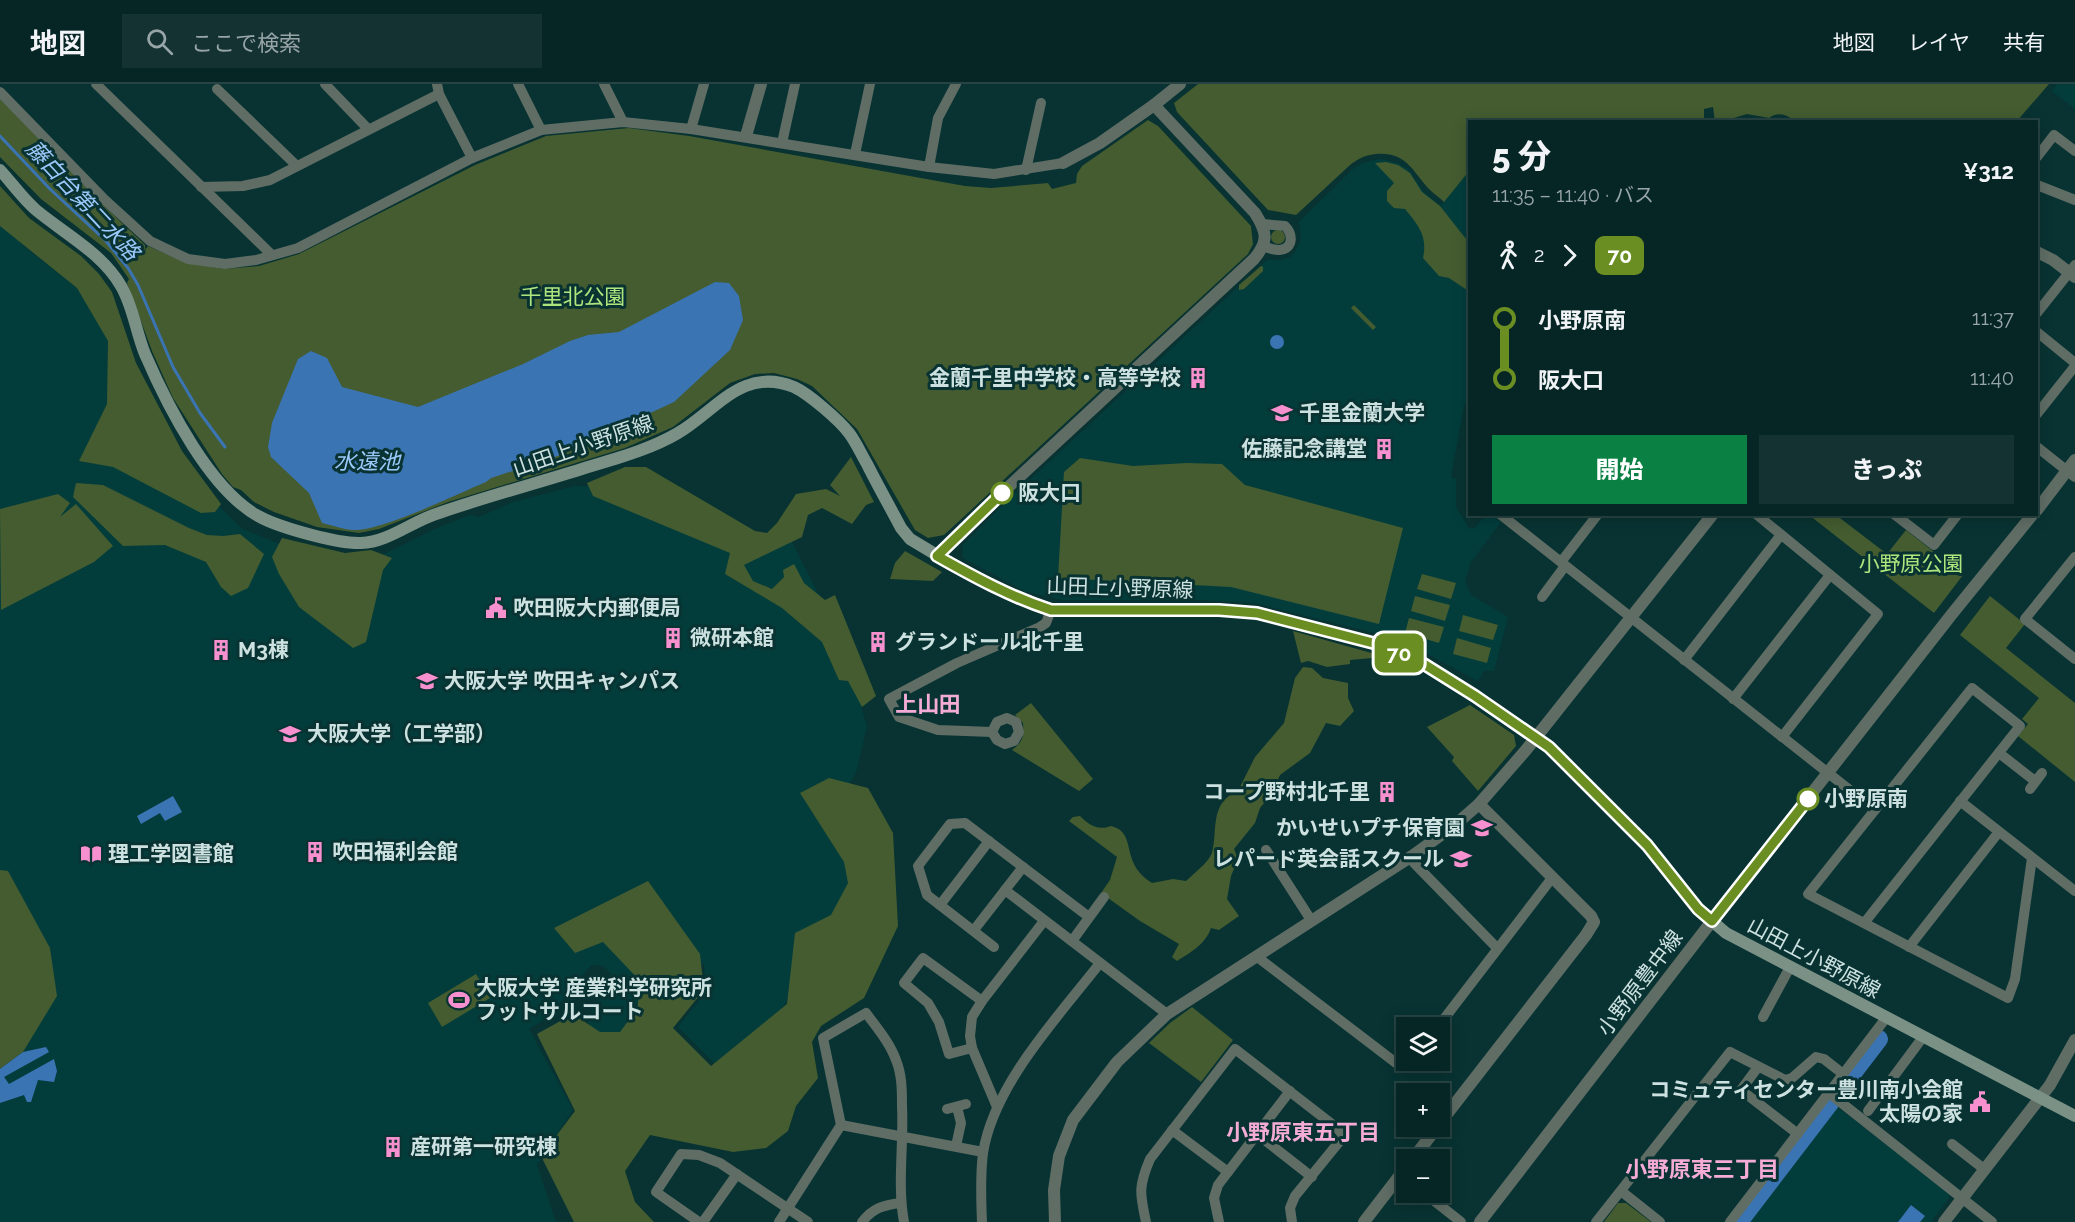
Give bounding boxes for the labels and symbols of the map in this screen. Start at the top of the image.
water label: 藤白台第二水路 [21,135,146,267]
park label: 千里北公園 [521,284,626,309]
place label: 金蘭千里中学校・高等学校 [929,365,1181,390]
building icon: 金蘭千里中学校・高等学校 [1186,366,1210,390]
place label: 千里金蘭大学 [1299,400,1425,425]
school or university icon: 千里金蘭大学 [1270,401,1294,425]
street label: 山田上小野原線 [509,410,656,481]
place label: 佐藤記念講堂 [1241,436,1367,461]
building icon: 佐藤記念講堂 [1372,437,1396,461]
water label: 水遠池 [334,448,402,474]
place label: 阪大口 [1018,480,1081,505]
marker: 阪大口 [991,482,1013,504]
park label: 小野原公園 [1859,551,1964,576]
street label: 山田上小野原線 [1046,572,1194,603]
place label: 吹田阪大内郵便局 [513,595,681,620]
public building icon: 吹田阪大内郵便局 [484,596,508,620]
place label: 微研本館 [690,625,774,650]
building icon: 微研本館 [661,626,685,650]
place label: グランドール北千里 [895,629,1084,654]
building icon: グランドール北千里 [866,630,890,654]
line badge: 70 [1372,634,1426,672]
place label: M3棟 [238,637,289,662]
building icon: M3棟 [209,638,233,662]
place label: 大阪大学 吹田キャンパス [444,668,680,693]
school or university icon: 大阪大学 吹田キャンパス [415,669,439,693]
district label: 上山田 [895,691,961,717]
place label: 大阪大学（工学部） [307,721,496,746]
school or university icon: 大阪大学（工学部） [278,722,302,746]
place label: コープ野村北千里 [1203,779,1370,804]
building icon: コープ野村北千里 [1375,780,1399,804]
place label: 小野原南 [1824,786,1908,811]
marker: 小野原南 [1797,788,1819,810]
place label: かいせいプチ保育園 [1276,815,1465,840]
school or university icon: かいせいプチ保育園 [1470,816,1494,840]
place label: 吹田福利会館 [332,839,458,864]
building icon: 吹田福利会館 [303,840,327,864]
place label: 理工学図書館 [108,841,234,866]
library icon: 理工学図書館 [79,842,103,866]
place label: レパード英会話スクール [1213,846,1444,871]
school or university icon: レパード英会話スクール [1449,847,1473,871]
street label: 山田上小野原線 [1743,912,1885,1003]
street label: 小野原豊中線 [1592,925,1687,1041]
place label: 大阪大学 産業科学研究所 フットサルコート [476,975,712,1024]
sports icon: 大阪大学 産業科学研究所 フットサルコート [447,988,471,1012]
place label: コミュティセンター豊川南小会館 太陽の家 [1649,1077,1963,1126]
public building icon: コミュティセンター豊川南小会館 太陽の家 [1968,1090,1992,1114]
district label: 小野原東五丁目 [1226,1119,1380,1145]
place label: 産研第一研究棟 [410,1134,557,1159]
building icon: 産研第一研究棟 [381,1135,405,1159]
district label: 小野原東三丁目 [1625,1156,1779,1182]

